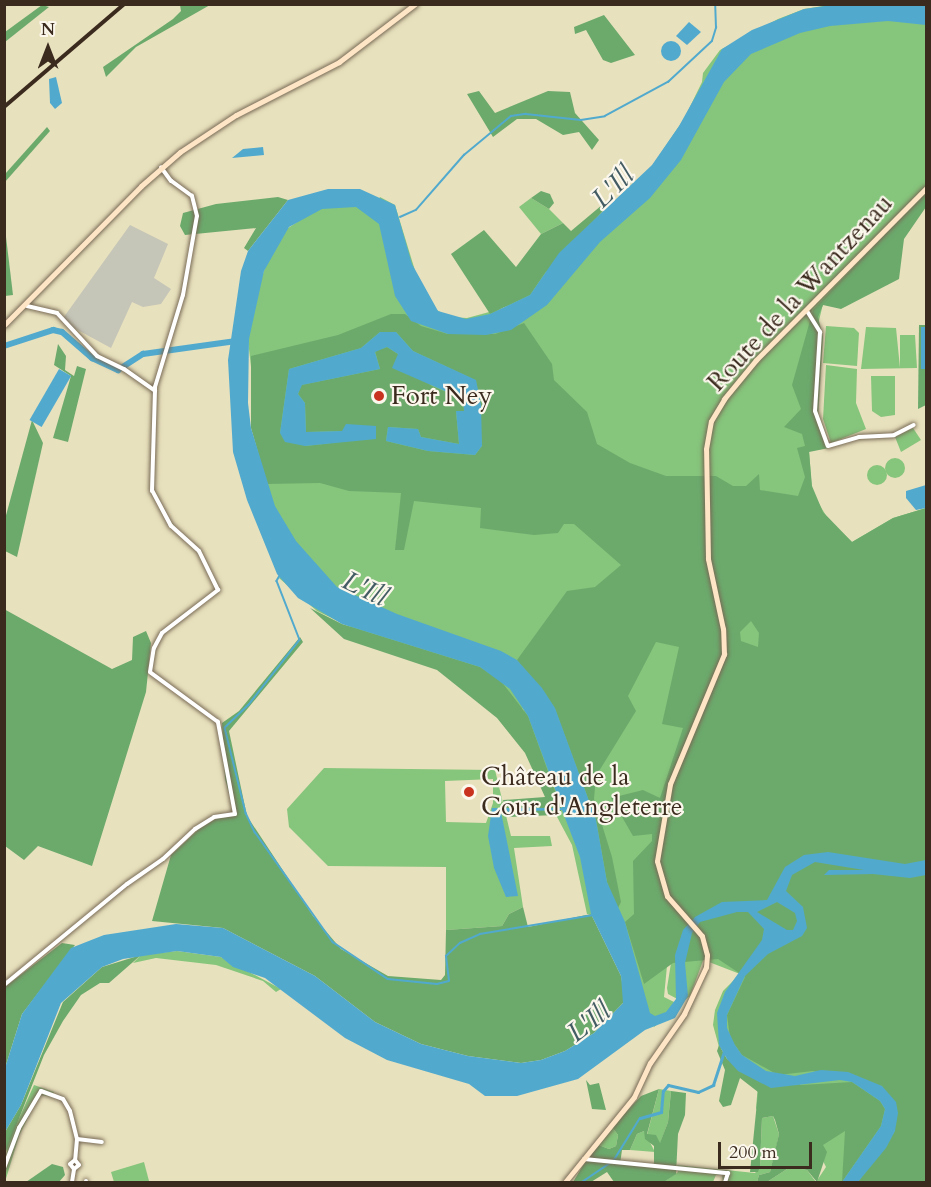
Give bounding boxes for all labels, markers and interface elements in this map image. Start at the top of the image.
north arrow [18,18,78,78]
text: N [41,19,55,41]
water label: L'Ill [585,159,641,215]
street label: Route de la Wantzenau [701,188,899,398]
place label: Fort Ney [391,380,492,412]
marker: Fort Ney [372,389,386,403]
water label: L'Ill [337,564,393,614]
place label: Château de la Cour d'Angleterre [481,761,682,822]
marker: Château de la Cour d'Angleterre [462,785,476,799]
water label: L'Ill [561,995,617,1049]
scale bar [721,1130,816,1168]
text: 200 m [729,1140,777,1165]

